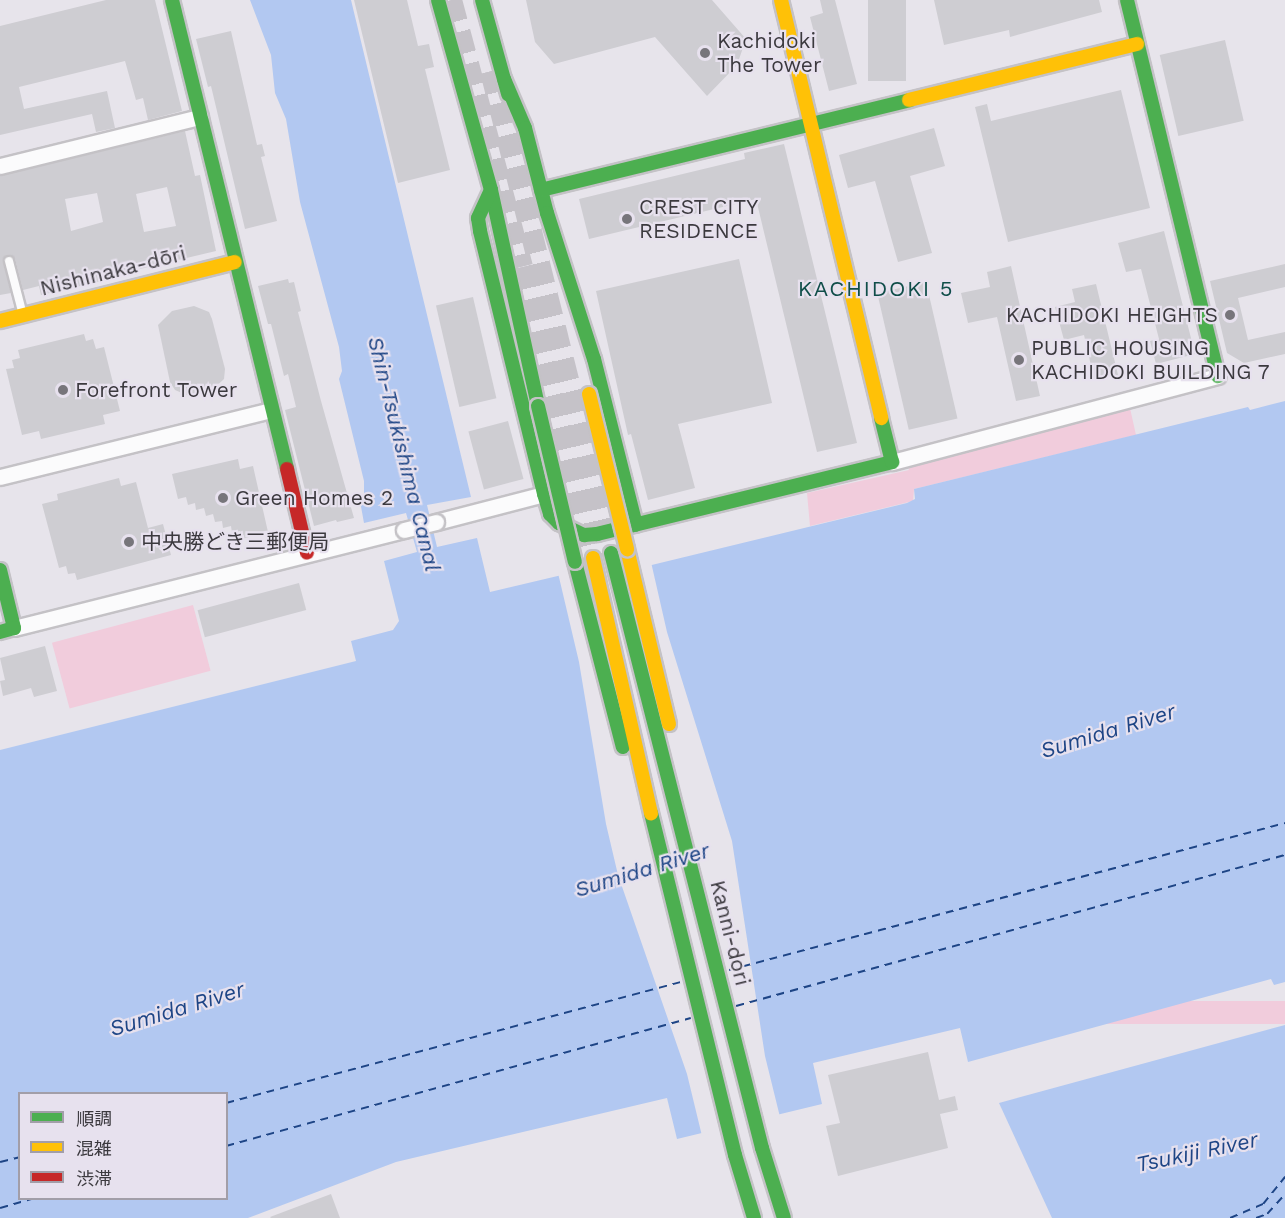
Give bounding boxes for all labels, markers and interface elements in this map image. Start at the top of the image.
place label: Kachidoki The Tower [717,28,822,78]
marker: Kachidoki The Tower [698,46,712,60]
place label: CREST CITY RESIDENCE [639,194,759,244]
marker: CREST CITY RESIDENCE [620,212,634,226]
street label: Nishinaka-dōri [37,241,189,301]
district label: KACHIDOKI 5 [798,276,954,302]
place label: KACHIDOKI HEIGHTS [1006,302,1218,328]
marker: KACHIDOKI HEIGHTS [1223,308,1237,322]
water label: Shin-Tsukishima Canal [362,334,446,574]
place label: PUBLIC HOUSING KACHIDOKI BUILDING 7 [1031,335,1270,385]
marker: PUBLIC HOUSING KACHIDOKI BUILDING 7 [1012,353,1026,367]
place label: Forefront Tower [75,377,238,403]
marker: Forefront Tower [56,383,70,397]
place label: Green Homes 2 [235,485,393,511]
marker: Green Homes 2 [216,491,230,505]
place label: 中央勝どき三郵便局 [141,529,330,555]
marker: 中央勝どき三郵便局 [122,535,136,549]
water label: Sumida River [1037,698,1179,764]
water label: Sumida River [571,837,713,903]
street label: Kanni-dori [705,878,755,988]
water label: Sumida River [106,976,248,1042]
legend [18,1092,228,1200]
text: 順調 [76,1108,112,1129]
water label: Tsukiji River [1134,1126,1260,1178]
text: 混雑 [76,1138,112,1159]
text: 渋滞 [76,1168,112,1189]

